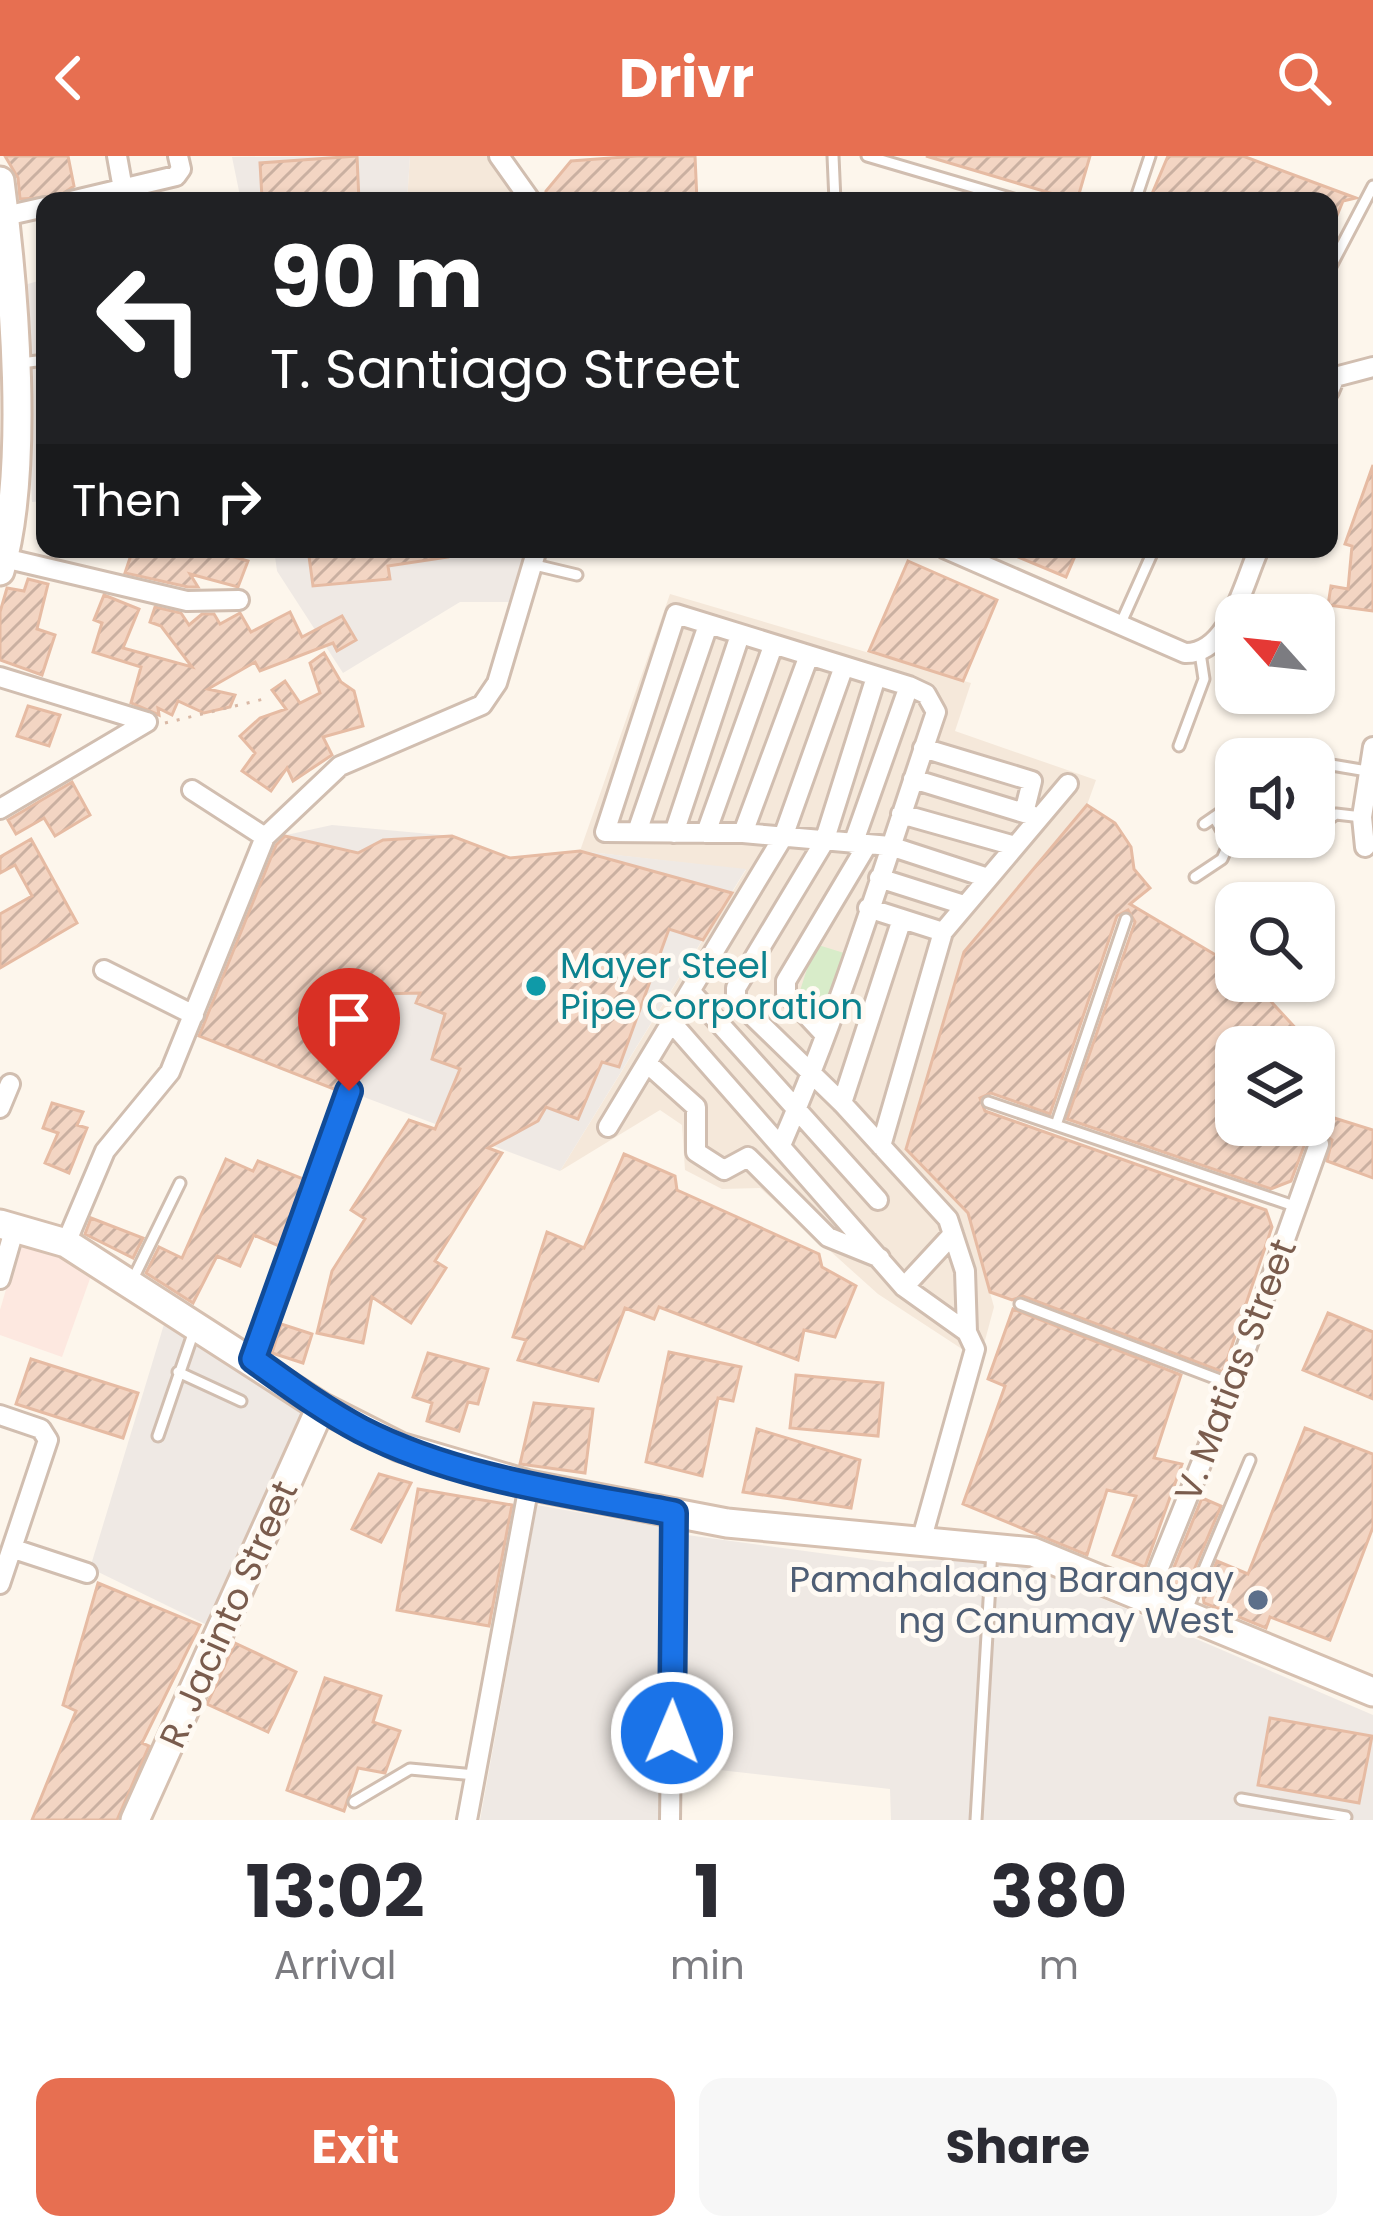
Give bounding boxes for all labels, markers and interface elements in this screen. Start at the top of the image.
text: Drivr [619,40,754,116]
icon: back [36,45,102,111]
icon: search [1271,45,1337,111]
text: 90 m [270,219,483,336]
icon: left [72,240,228,396]
text: T. Santiago Street [270,331,741,407]
icon: right [206,468,272,534]
text: Then [72,469,182,532]
north arrow [1215,594,1335,714]
map controls [1215,594,1335,1146]
button: sound [1215,738,1335,858]
button: search [1215,882,1335,1002]
place label: Mayer Steel Pipe Corporation [560,940,863,1032]
pin [298,968,400,1091]
marker: Mayer Steel Pipe Corporation [523,973,549,999]
icon: arrive [316,986,382,1052]
button: layers [1215,1026,1335,1146]
street label: V. Matias Street [1162,1232,1309,1509]
street label: R. Jacinto Street [147,1473,310,1756]
place label: Pamahalaang Barangay ng Canumay West [789,1554,1234,1646]
marker: Pamahalaang Barangay ng Canumay West [1245,1587,1271,1613]
position arrow [609,1670,735,1796]
text: 13:02 [245,1841,425,1942]
text: 1 [694,1841,721,1942]
text: 380 [990,1841,1128,1942]
text: Arrival [274,1938,396,1993]
text: min [670,1938,745,1993]
text: m [1039,1938,1079,1993]
button: Exit [36,2078,675,2216]
button: Share [699,2078,1337,2216]

